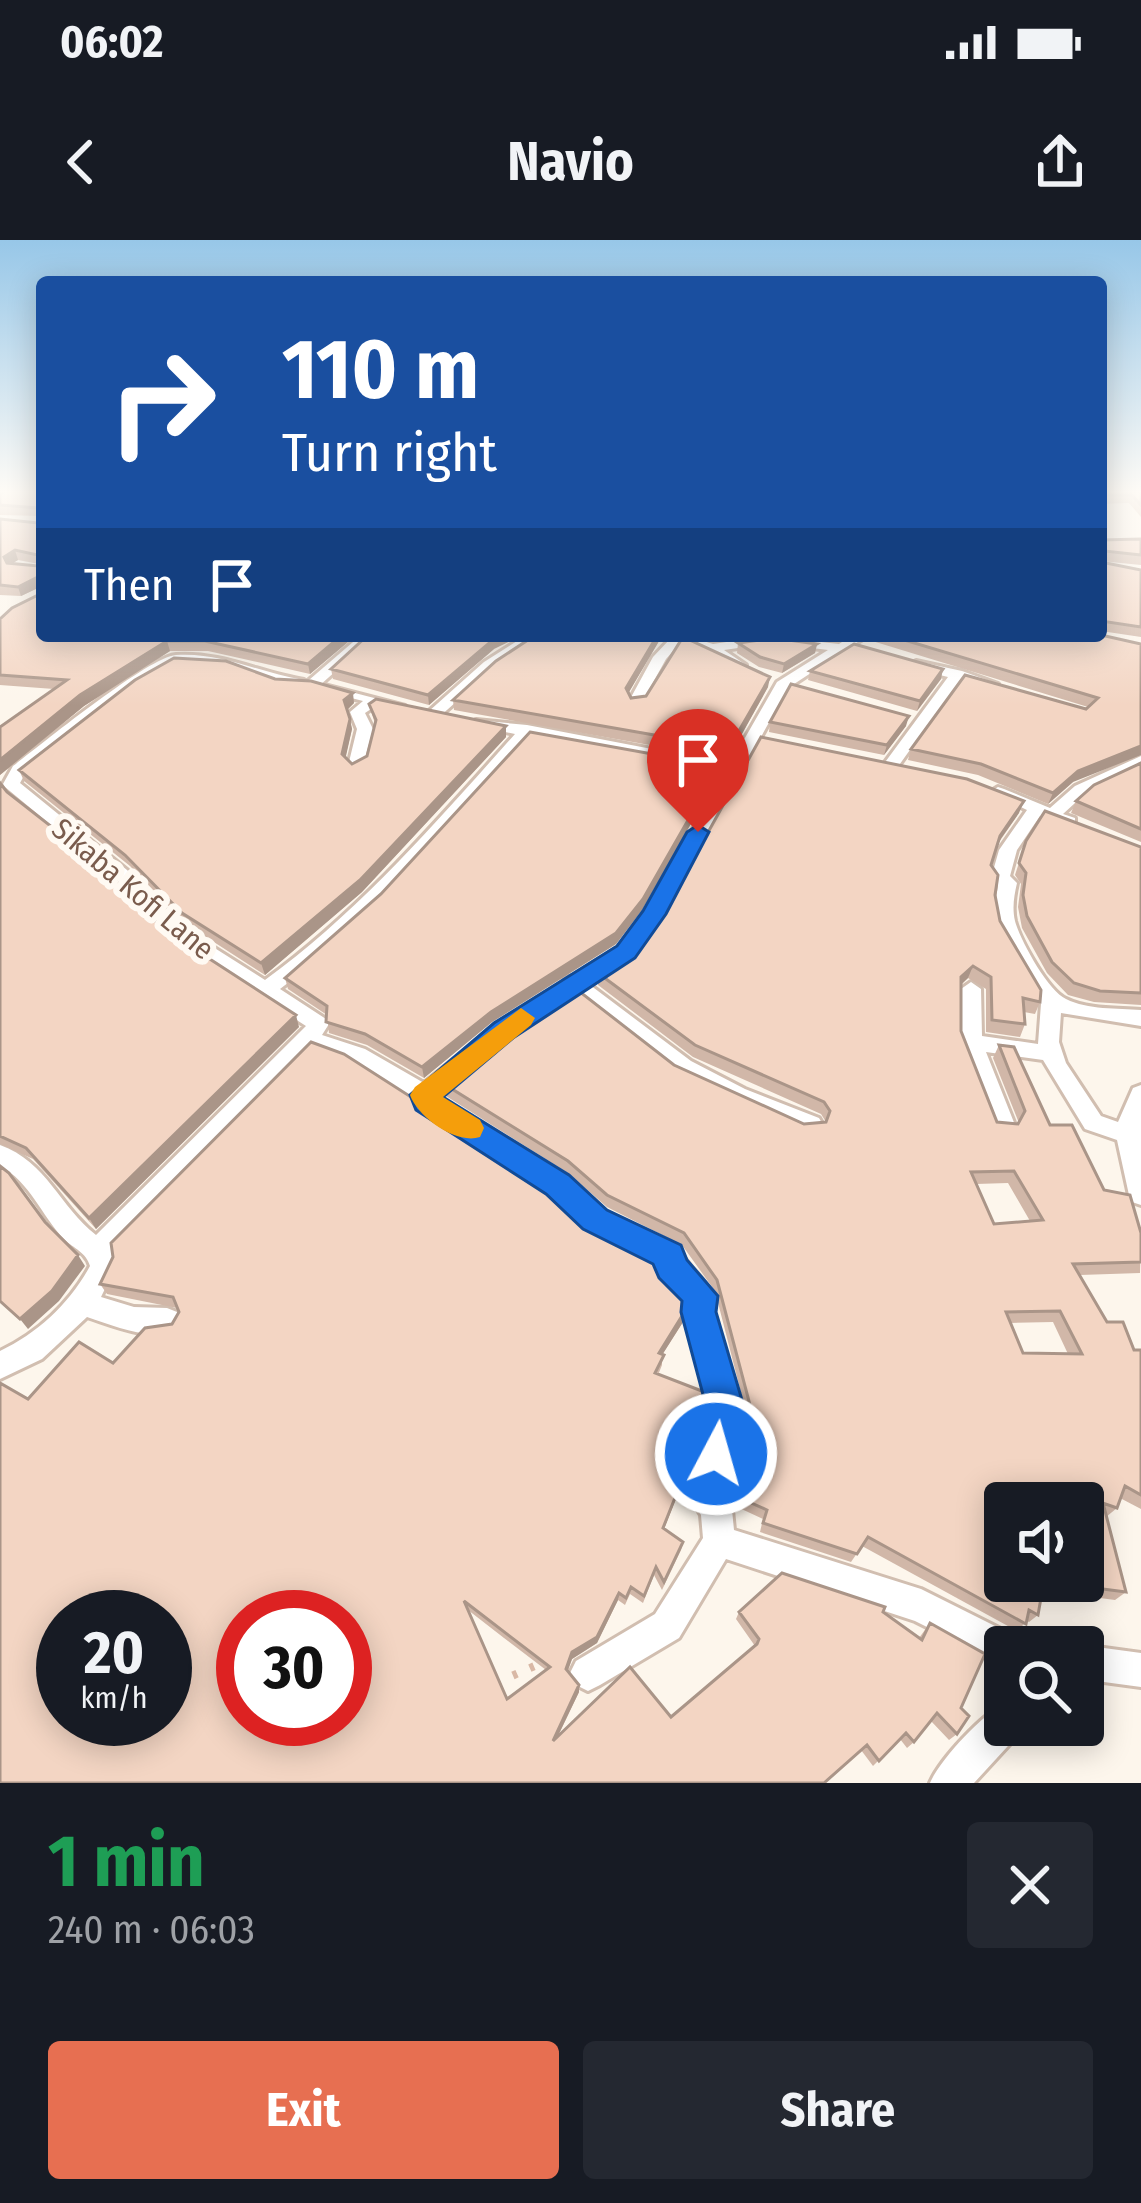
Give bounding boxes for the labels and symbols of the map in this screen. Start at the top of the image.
pin [647,709,749,832]
street label: Sikaba Kofi Lane [45,811,221,967]
position arrow [653,1391,779,1517]
speed limit sign: 30 [216,1590,372,1746]

